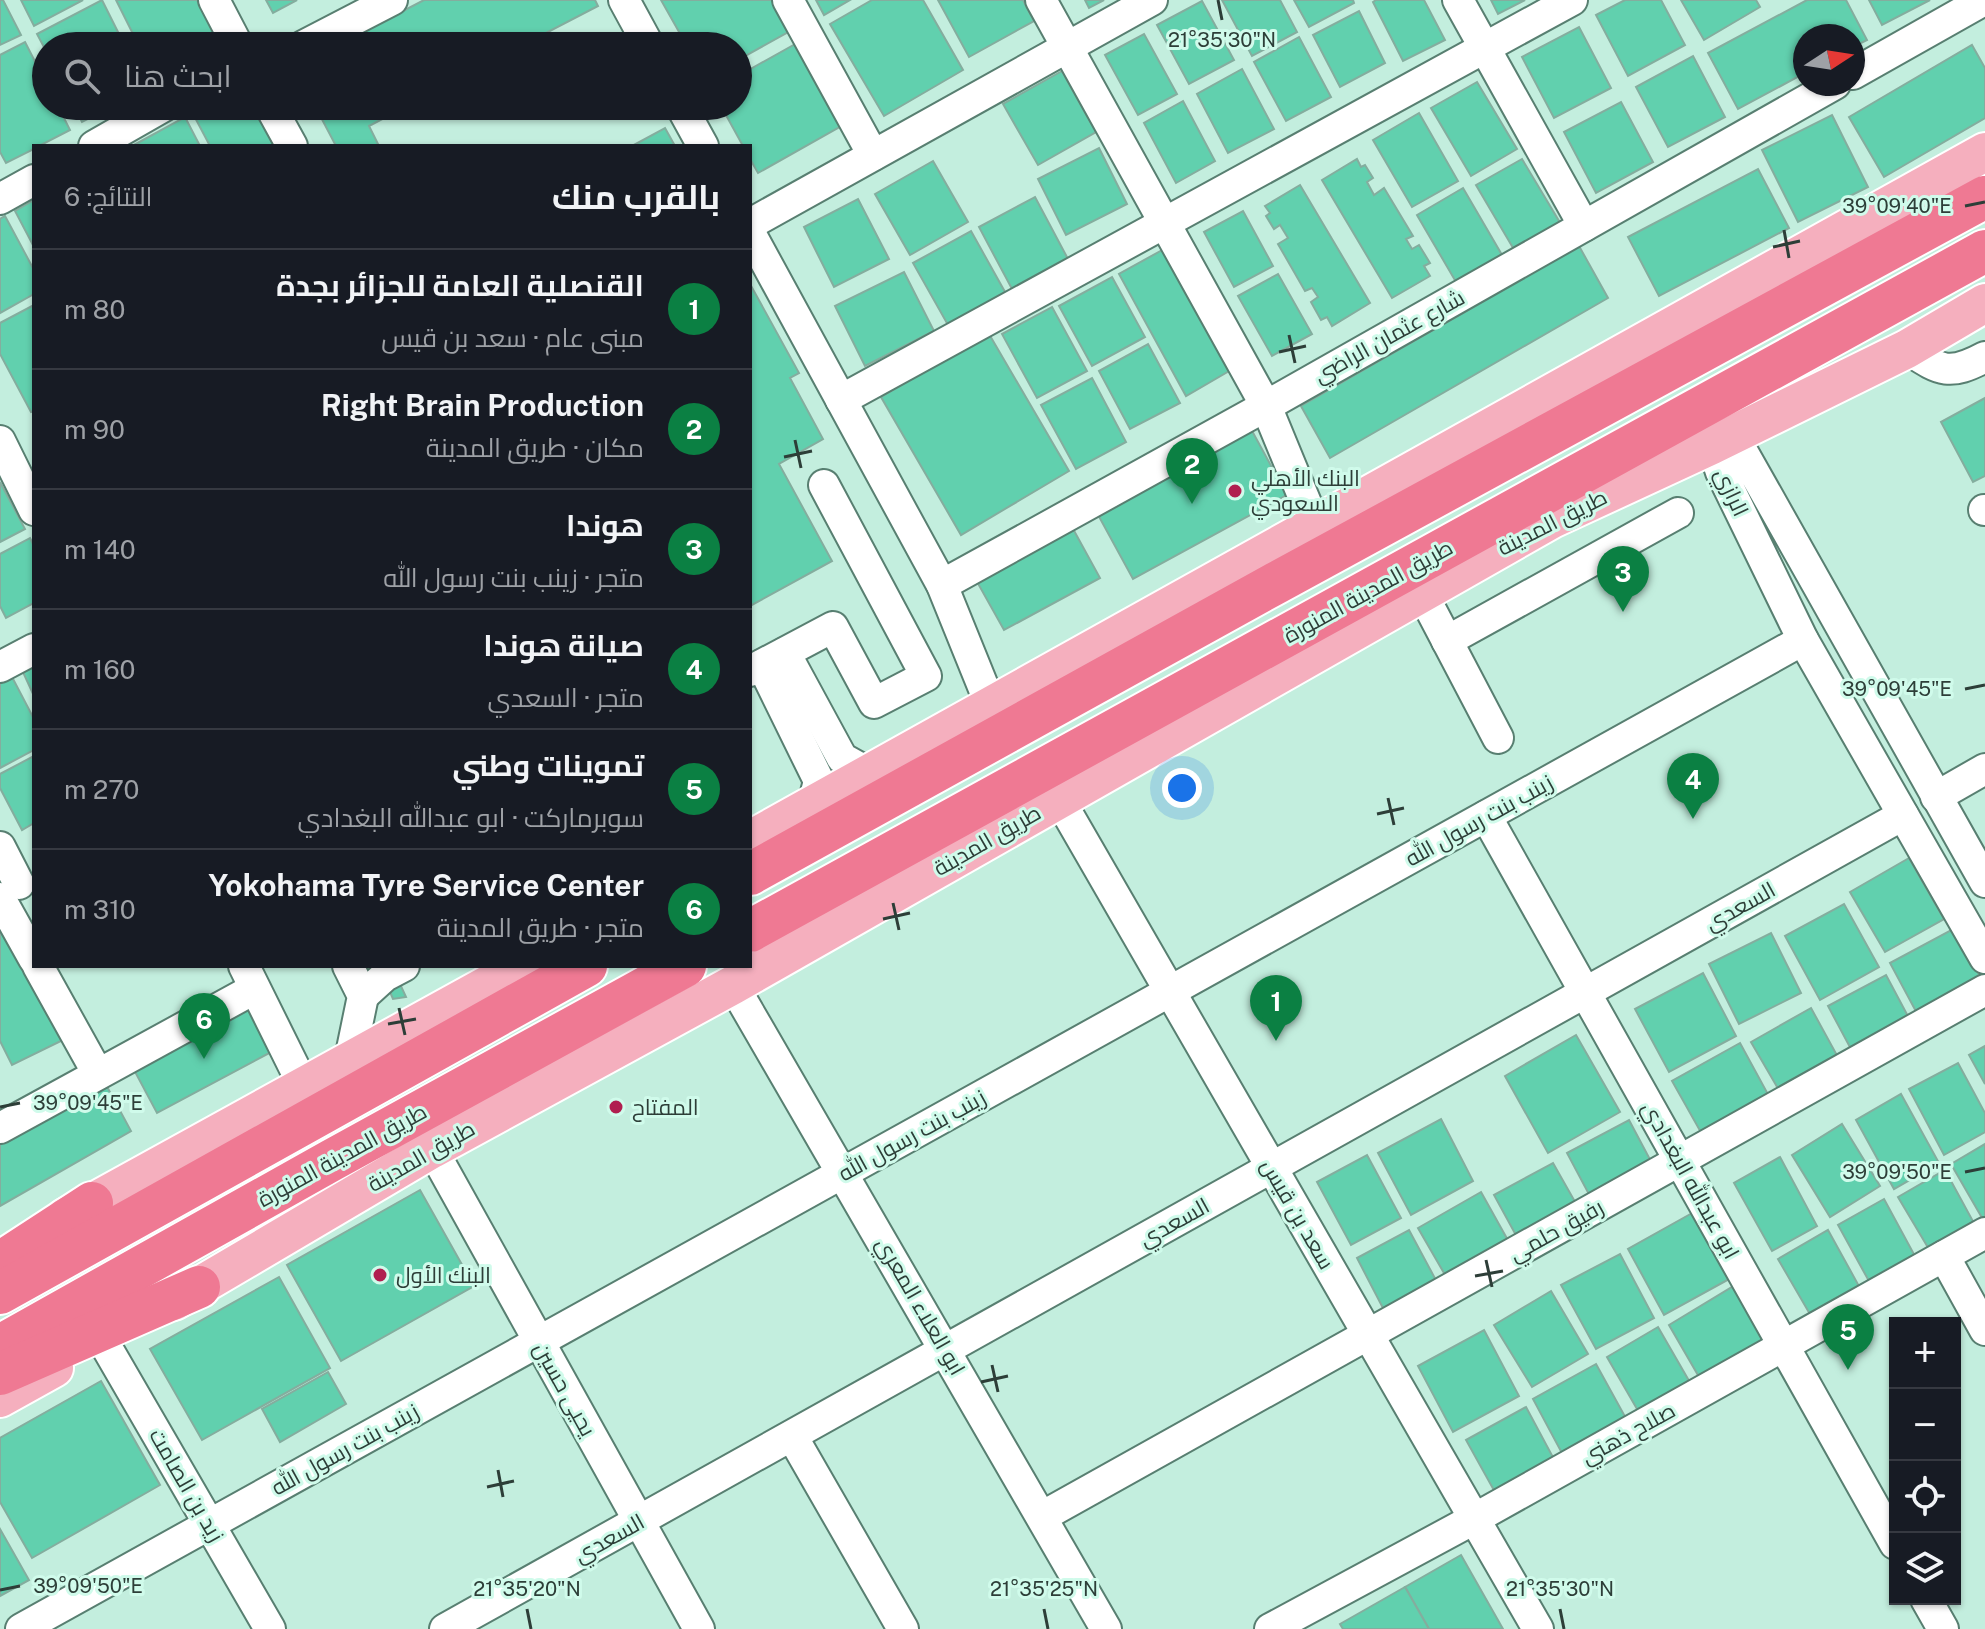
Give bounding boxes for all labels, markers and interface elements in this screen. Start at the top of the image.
north arrow [1793,24,1865,96]
text: 21°35'30"N [1168,28,1276,52]
search box [32,32,752,120]
icon: search [60,54,104,98]
text: ابحث هنا [124,58,232,94]
text: بالقرب منك [552,177,720,217]
text: النتائج: 6 [64,181,153,212]
text: 39°09'40"E [1842,194,1952,218]
text: القنصلية العامة للجزائر بجدة [276,267,644,303]
street label: شارع عثمان الراضي [1309,284,1471,392]
text: 80 m [64,294,125,325]
text: 1 [688,294,700,325]
text: مبنى عام · سعد بن قيس [381,322,644,353]
text: Right Brain Production [321,387,644,423]
text: 90 m [64,414,125,445]
text: 2 [686,414,702,445]
text: مكان · طريق المدينة [426,432,644,463]
pin: 2 [1166,438,1218,504]
street label: الرازي [1706,464,1754,522]
place label: البنك الأهلي السعودي [1251,465,1360,520]
marker: البنك الأهلي السعودي [1226,482,1244,500]
street label: طريق المدينة [1493,483,1611,562]
text: هوندا [566,507,644,543]
text: 140 m [64,534,136,565]
text: 3 [685,534,703,565]
street label: طريق المدينة المنورة [1279,534,1458,649]
pin: 3 [1597,546,1649,612]
text: متجر · زينب بنت رسول الله [383,562,644,593]
text: صيانة هوندا [483,627,644,663]
text: 160 m [64,654,135,685]
text: 4 [685,654,703,685]
text: 39°09'45"E [1842,677,1952,701]
text: متجر · السعدي [488,682,644,713]
text: تموينات وطني [453,747,644,783]
pin: 4 [1667,753,1719,819]
your location [1162,768,1202,808]
street label: زينب بنت رسول الله [1400,768,1557,871]
text: 270 m [64,774,139,805]
text: 5 [685,774,703,805]
street label: طريق المدينة [929,799,1046,882]
text: سوبرماركت · ابو عبدالله البغدادي [298,802,644,833]
text: Yokohama Tyre Service Center [208,867,644,903]
street label: السعدي [1700,876,1782,939]
text: 310 m [64,894,136,925]
text: 6 [685,894,703,925]
text: متجر · طريق المدينة [437,912,644,943]
pin: 1 [1250,975,1302,1041]
pin: 6 [178,993,230,1059]
street label: زينب بنت رسول الله [833,1083,990,1186]
text: 39°09'45"E [33,1091,143,1115]
place label: المفتاح [632,1094,699,1122]
street label: ابو عبدالله البغدادي [1633,1096,1746,1265]
street label: طريق المدينة المنورة [253,1098,431,1212]
marker: المفتاح [607,1098,625,1116]
street label: طريق المدينة [363,1115,479,1197]
street label: سعد بن قيس [1255,1154,1340,1274]
text: 39°09'50"E [1842,1160,1952,1184]
street label: السعدي [1134,1192,1216,1255]
street label: رفيق حلمي [1504,1193,1610,1270]
street label: ابو العلاء المعري [868,1232,971,1382]
place label: البنك الأول [396,1262,491,1288]
marker: البنك الأول [371,1266,389,1284]
pin: 5 [1822,1304,1874,1370]
map controls [1889,1317,1961,1605]
button: + [1889,1317,1961,1389]
street label: يحيى حسين [528,1337,601,1441]
button: − [1889,1389,1961,1461]
street label: زينب بنت رسول الله [266,1397,423,1500]
street label: صلاح ذهني [1576,1397,1682,1473]
street label: زيد بن الصامت [143,1424,230,1547]
button: locate [1889,1461,1961,1533]
street label: السعدي [569,1508,651,1571]
button: layers [1889,1533,1961,1605]
text: 39°09'50"E [33,1574,143,1598]
text: 21°35'20"N [473,1577,581,1601]
text: 21°35'25"N [990,1577,1098,1601]
text: 21°35'30"N [1506,1577,1614,1601]

